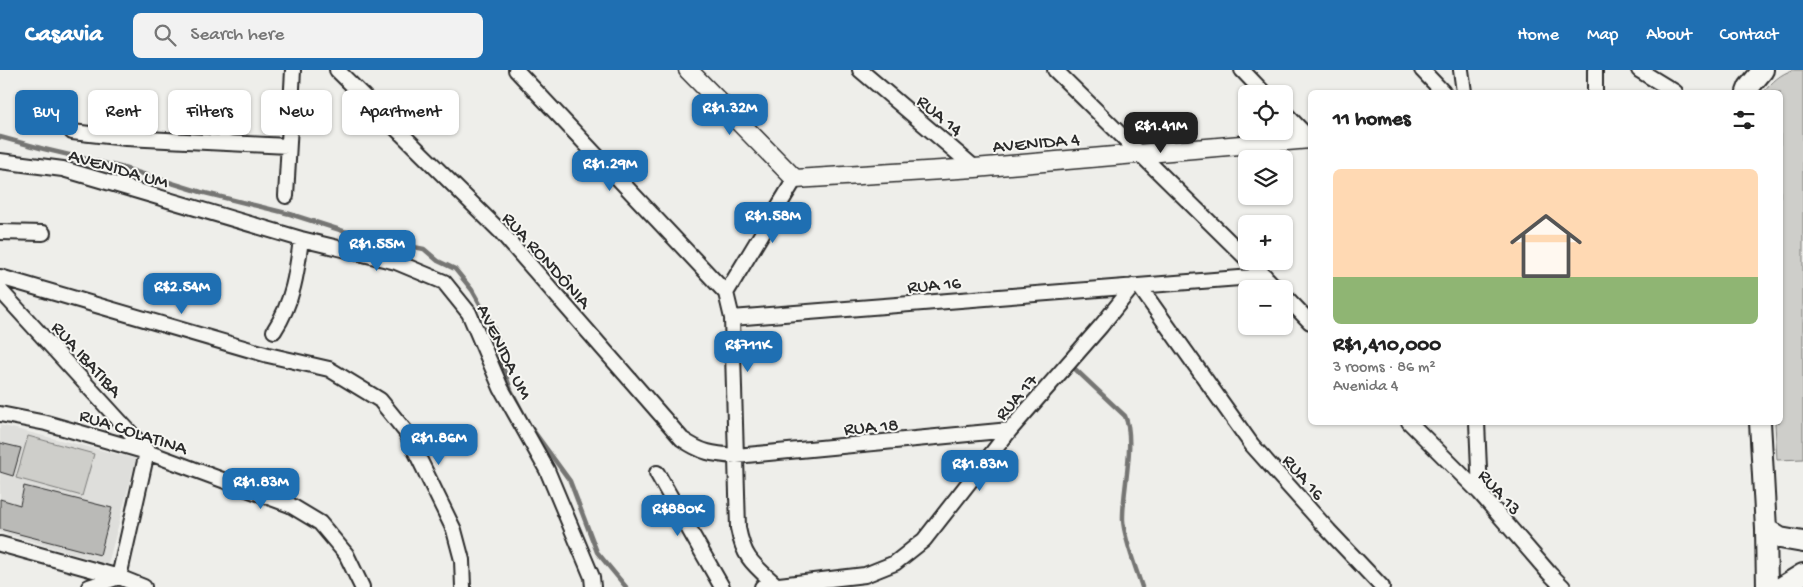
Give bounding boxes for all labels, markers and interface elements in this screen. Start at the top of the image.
search box [133,13,483,58]
text: Casavia [25,21,103,50]
icon: search [151,21,179,49]
text: Search here [191,24,284,47]
text: Home [1517,25,1559,46]
text: Map [1587,25,1618,46]
text: About [1646,25,1692,46]
text: Contact [1720,25,1778,46]
map controls [1238,85,1293,335]
button: locate [1238,85,1293,140]
chip: Buy [15,90,78,135]
chip: Rent [88,90,158,135]
chip: Filters [168,90,251,135]
chip: New [261,90,332,135]
chip: Apartment [342,90,459,135]
street label: RUA 14 [911,91,967,143]
pin: R$1.32M [684,93,776,136]
text: R$1.32M [703,100,757,119]
icon: filters [1730,106,1758,134]
text: 11 homes [1333,108,1411,133]
pin: R$1.41M [1115,112,1207,154]
text: R$1.41M [1135,118,1187,137]
street label: AVENIDA 4 [992,129,1081,160]
street label: AVENIDA UM [65,145,171,196]
pin: R$1.29M [564,150,656,192]
button: layers [1238,150,1293,205]
text: R$1.29M [583,156,637,175]
icon: home [1501,201,1591,291]
pin: R$1.58M [727,202,819,244]
street label: RUA RONDÔNIA [496,208,596,316]
text: R$1.58M [745,208,801,227]
button: + [1238,215,1293,270]
pin: R$1.55M [331,230,423,272]
text: R$1.55M [350,236,404,255]
pin: R$2.54M [136,272,228,315]
street label: RUA 16 [906,273,963,300]
text: R$2.54M [154,279,210,298]
button: − [1238,280,1293,335]
street label: AVENIDA UM [470,301,536,405]
street label: RUA IBATIBA [45,317,127,405]
pin: R$711K [707,330,789,373]
text: R$1,410,000 [1333,334,1441,359]
text: R$711K [725,337,771,356]
text: 3 rooms · 86 m² [1333,359,1436,378]
street label: RUA 17 [991,369,1045,426]
text: Avenida 4 [1333,378,1398,397]
street label: RUA COLATINA [76,405,191,462]
street label: RUA 18 [843,415,900,442]
pin: R$1.86M [393,424,485,466]
text: R$1.86M [411,430,467,449]
pin: R$1.83M [934,450,1026,492]
street label: RUA 16 [1276,450,1329,506]
text: R$1.83M [952,456,1008,475]
street label: RUA 13 [1472,466,1525,521]
pin: R$1.83M [215,468,307,510]
text: R$1.83M [233,474,289,493]
pin: R$880K [637,494,719,537]
text: R$880K [653,501,704,520]

